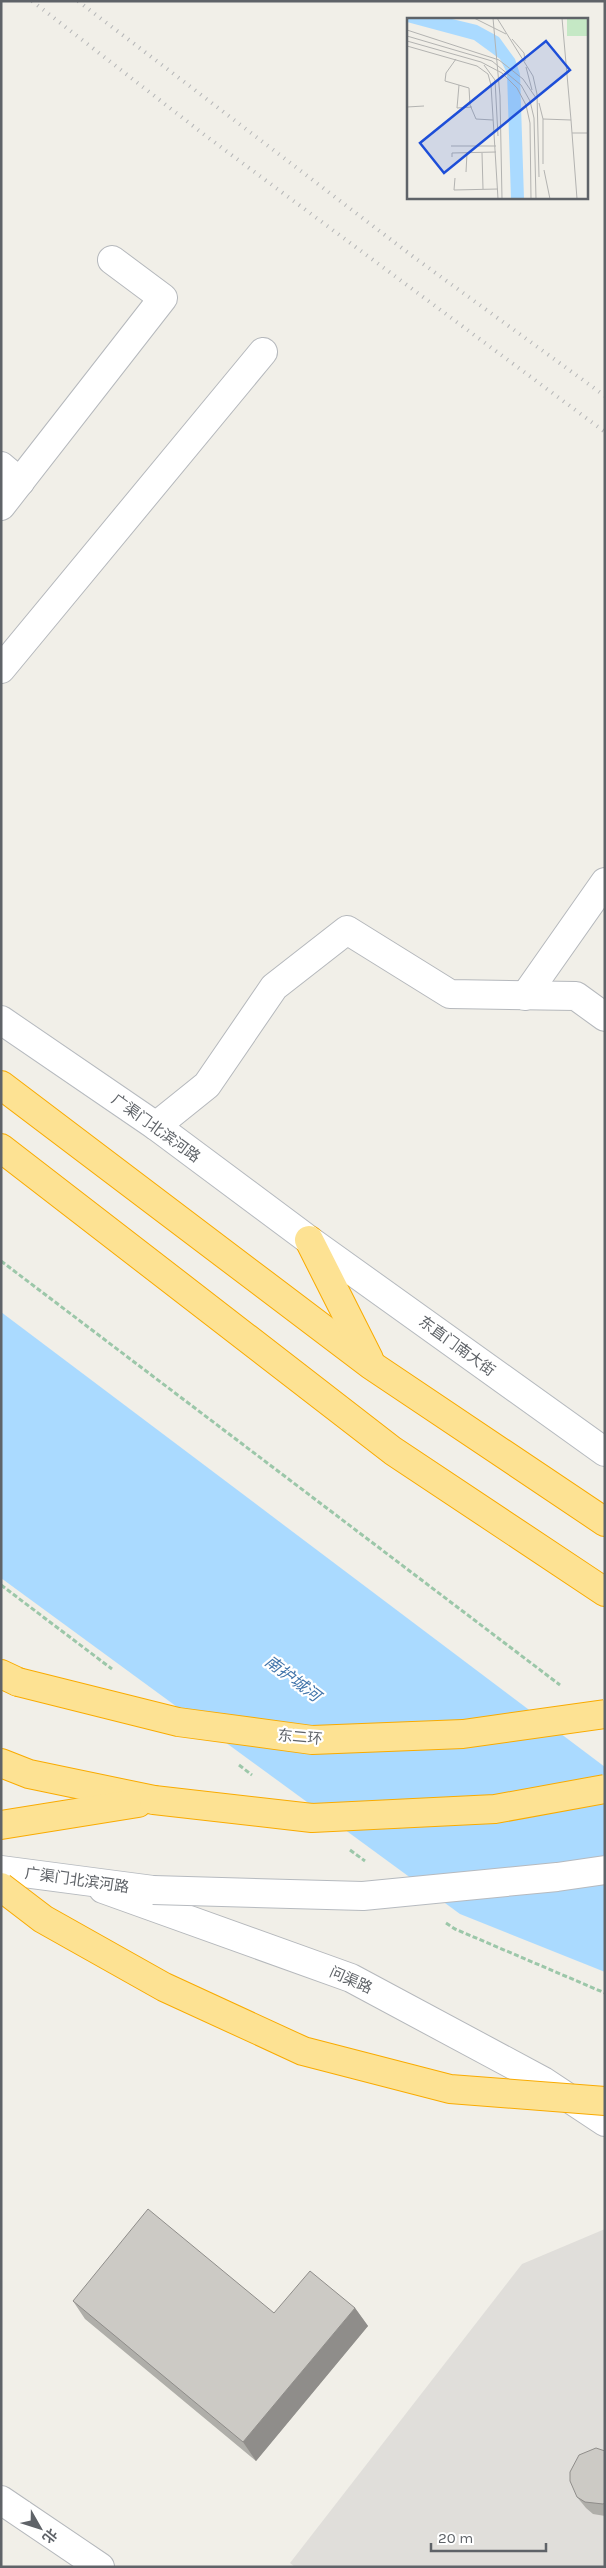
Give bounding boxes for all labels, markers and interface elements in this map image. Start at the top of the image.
inset map [407,18,588,199]
street label: 广渠门北滨河路 [108,1090,204,1166]
street label: 东直门南大街 [415,1312,499,1380]
water label: 南护城河 [261,1652,326,1707]
street label: 东二环 [277,1726,323,1748]
street label: 广渠门北滨河路 [24,1864,130,1896]
street label: 问渠路 [327,1963,375,1997]
north arrow [15,2503,65,2553]
scale bar [431,2520,546,2552]
text: 北 [39,2525,61,2547]
text: 20 m [438,2529,473,2547]

